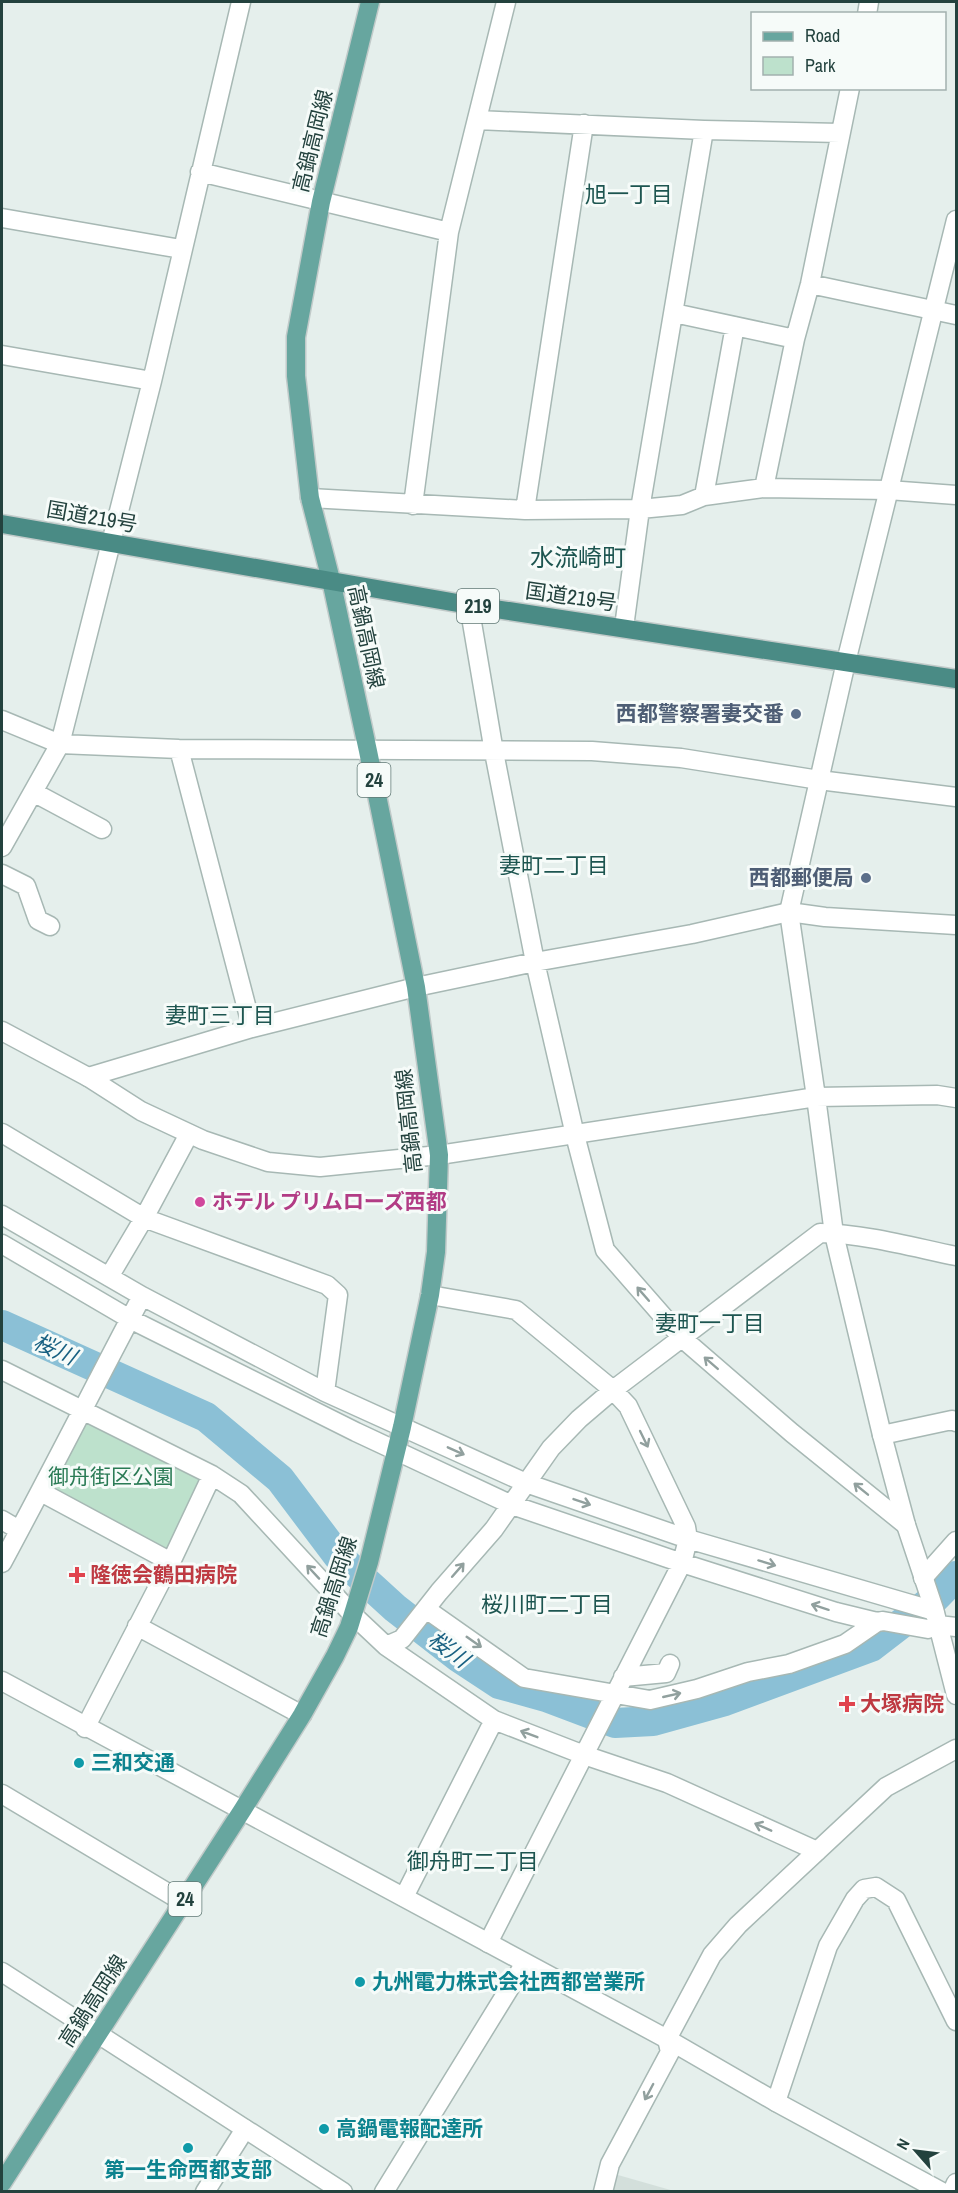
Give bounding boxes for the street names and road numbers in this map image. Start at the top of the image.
street label: 高鍋高岡線 [286,86,339,195]
street label: 国道219号 [44,494,140,539]
street label: 国道219号 [524,576,619,617]
street label: 高鍋高岡線 [341,583,392,691]
road number: 219 [457,589,499,623]
road number: 24 [358,763,391,797]
street label: 高鍋高岡線 [389,1067,428,1175]
street label: 高鍋高岡線 [304,1532,364,1641]
road number: 24 [168,1882,201,1916]
street label: 高鍋高岡線 [52,1949,133,2053]

